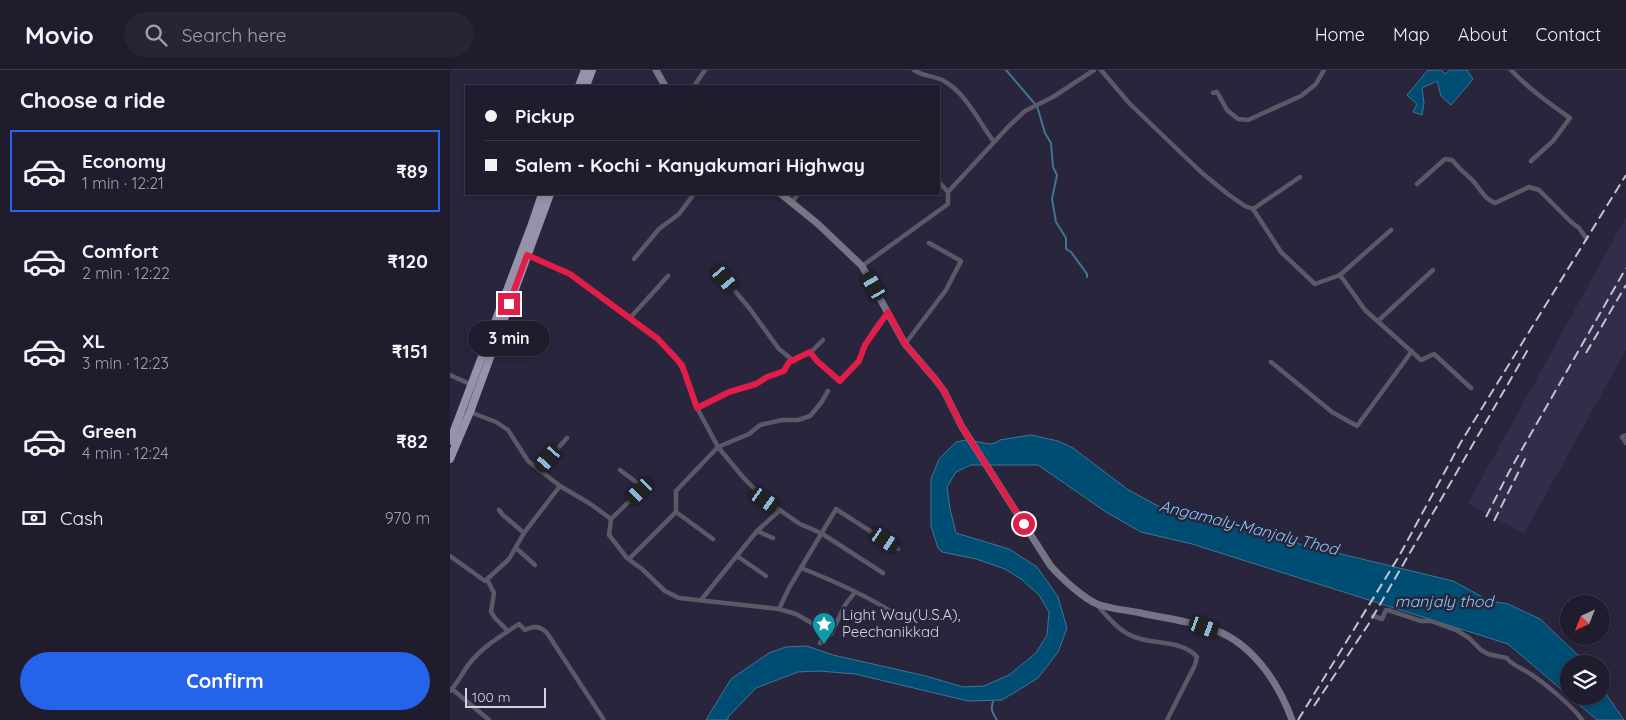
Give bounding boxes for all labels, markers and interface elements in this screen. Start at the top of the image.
search box [124,12,474,57]
text: Movio [25,20,94,50]
icon: search [142,21,170,49]
text: Search here [182,23,287,47]
text: Home [1315,23,1365,46]
text: Map [1393,23,1430,46]
text: About [1458,23,1508,46]
text: Contact [1536,23,1601,46]
text: Choose a ride [20,86,165,114]
text: Pickup [515,104,575,128]
icon: car [22,149,67,194]
text: Economy [82,149,166,173]
text: Salem - Kochi - Kanyakumari Highway [515,153,865,177]
text: ₹89 [396,159,428,183]
text: 1 min · 12:21 [82,173,164,193]
icon: car [22,239,67,284]
text: Comfort [82,239,159,263]
text: ₹120 [388,249,428,273]
text: 2 min · 12:22 [82,263,170,283]
car [709,263,740,295]
car [860,269,887,303]
route end [498,293,520,315]
callout: 3 min [468,322,550,356]
text: 3 min [488,328,530,348]
icon: car [22,329,67,374]
text: XL [82,329,105,353]
text: ₹151 [392,339,428,363]
text: 3 min · 12:23 [82,353,169,373]
icon: car [22,419,67,464]
text: Green [82,419,137,443]
text: ₹82 [396,429,428,453]
text: 4 min · 12:24 [82,443,169,463]
car [532,443,563,475]
car [624,475,656,507]
car [748,485,781,515]
water label: Angamaly-Manjaly Thod [1158,495,1343,559]
icon: cash [20,504,48,532]
text: Cash [60,506,104,530]
text: 970 m [385,508,430,528]
route start [1013,513,1035,535]
car [868,525,901,555]
water label: manjaly thod [1395,591,1495,611]
north arrow [1560,595,1610,645]
map controls [1560,595,1610,705]
place label: Light Way(U.S.A), Peechanikkad [842,605,961,641]
place icon: Light Way(U.S.A), Peechanikkad [811,611,837,645]
car [1187,615,1220,639]
button: Confirm [20,652,430,710]
button: layers [1560,655,1610,705]
scale bar [465,685,546,708]
text: 100 m [472,688,510,706]

